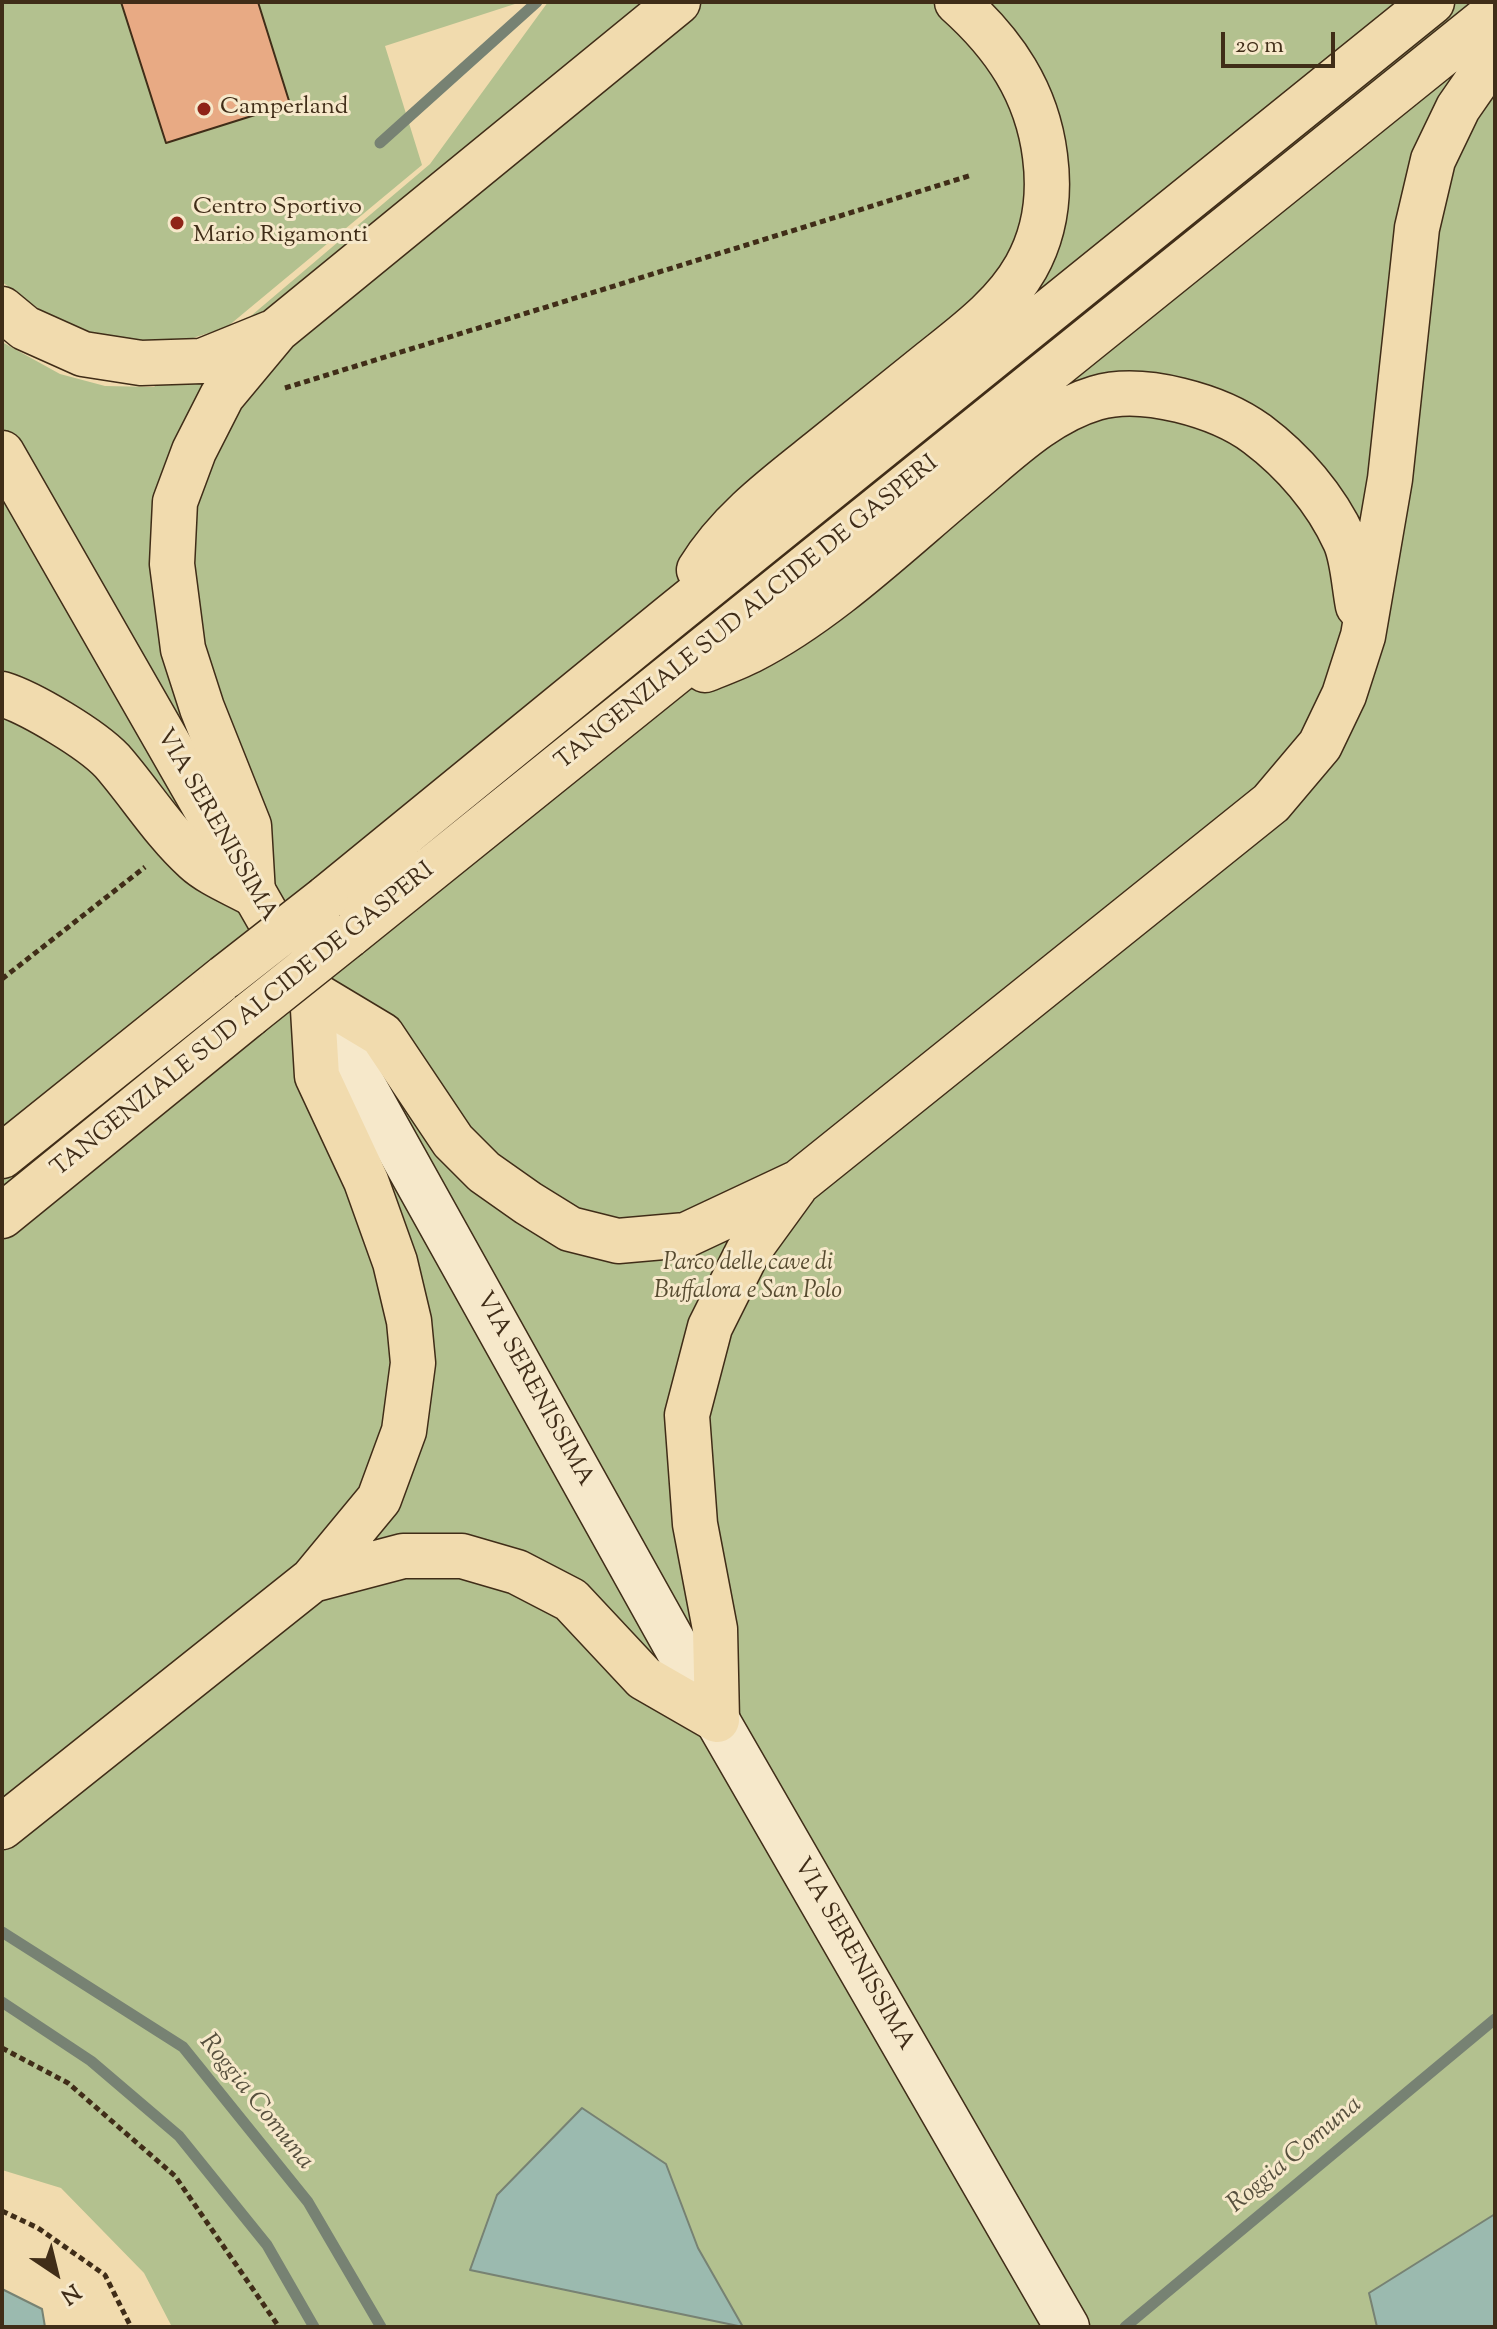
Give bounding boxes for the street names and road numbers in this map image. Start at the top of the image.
street label: TANGENZIALE SUD ALCIDE DE GASPERI [551,450,945,778]
street label: VIA SERENISSIMA [148,725,282,927]
street label: TANGENZIALE SUD ALCIDE DE GASPERI [47,857,441,1185]
street label: VIA SERENISSIMA [468,1288,598,1492]
street label: VIA SERENISSIMA [785,1854,919,2056]

